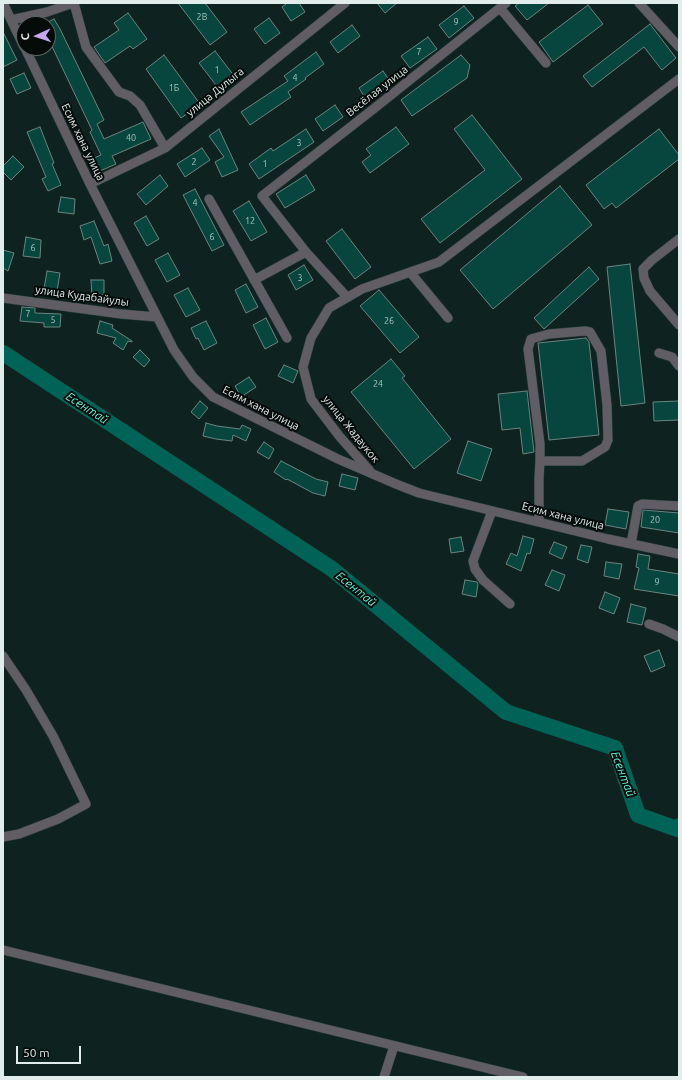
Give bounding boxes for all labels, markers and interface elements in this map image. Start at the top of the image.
house number: 2В [197,12,207,22]
north arrow [16,16,56,56]
house number: 9 [453,17,459,27]
text: С [19,33,31,40]
house number: 7 [416,47,422,57]
street label: Весёлая улица [343,63,411,119]
street label: улица Дулыга [183,65,247,119]
house number: 1 [214,65,220,75]
house number: 4 [292,73,298,83]
house number: 1Б [169,83,179,93]
street label: Есим хана улица [59,101,107,183]
house number: 40 [126,133,136,143]
house number: 3 [296,138,302,148]
house number: 2 [191,157,197,167]
house number: 1 [262,159,268,169]
house number: 4 [192,198,198,208]
house number: 12 [245,216,255,226]
house number: 6 [209,232,215,242]
house number: 6 [30,243,36,253]
house number: 3 [297,273,303,283]
street label: улица Кудабайулы [34,283,130,309]
house number: 7 [25,309,31,319]
house number: 5 [50,315,56,325]
house number: 26 [384,316,394,326]
house number: 24 [373,379,383,389]
street label: Есим хана улица [220,383,302,433]
water label: Есентай [63,389,111,427]
street label: улица Жадаукок [320,393,382,465]
street label: Есим хана улица [521,499,605,533]
house number: 20 [650,515,660,525]
water label: Есентай [333,568,379,610]
house number: 9 [654,577,660,587]
water label: Есентай [608,749,638,799]
scale bar [18,1038,83,1064]
text: 50 m [23,1046,50,1059]

